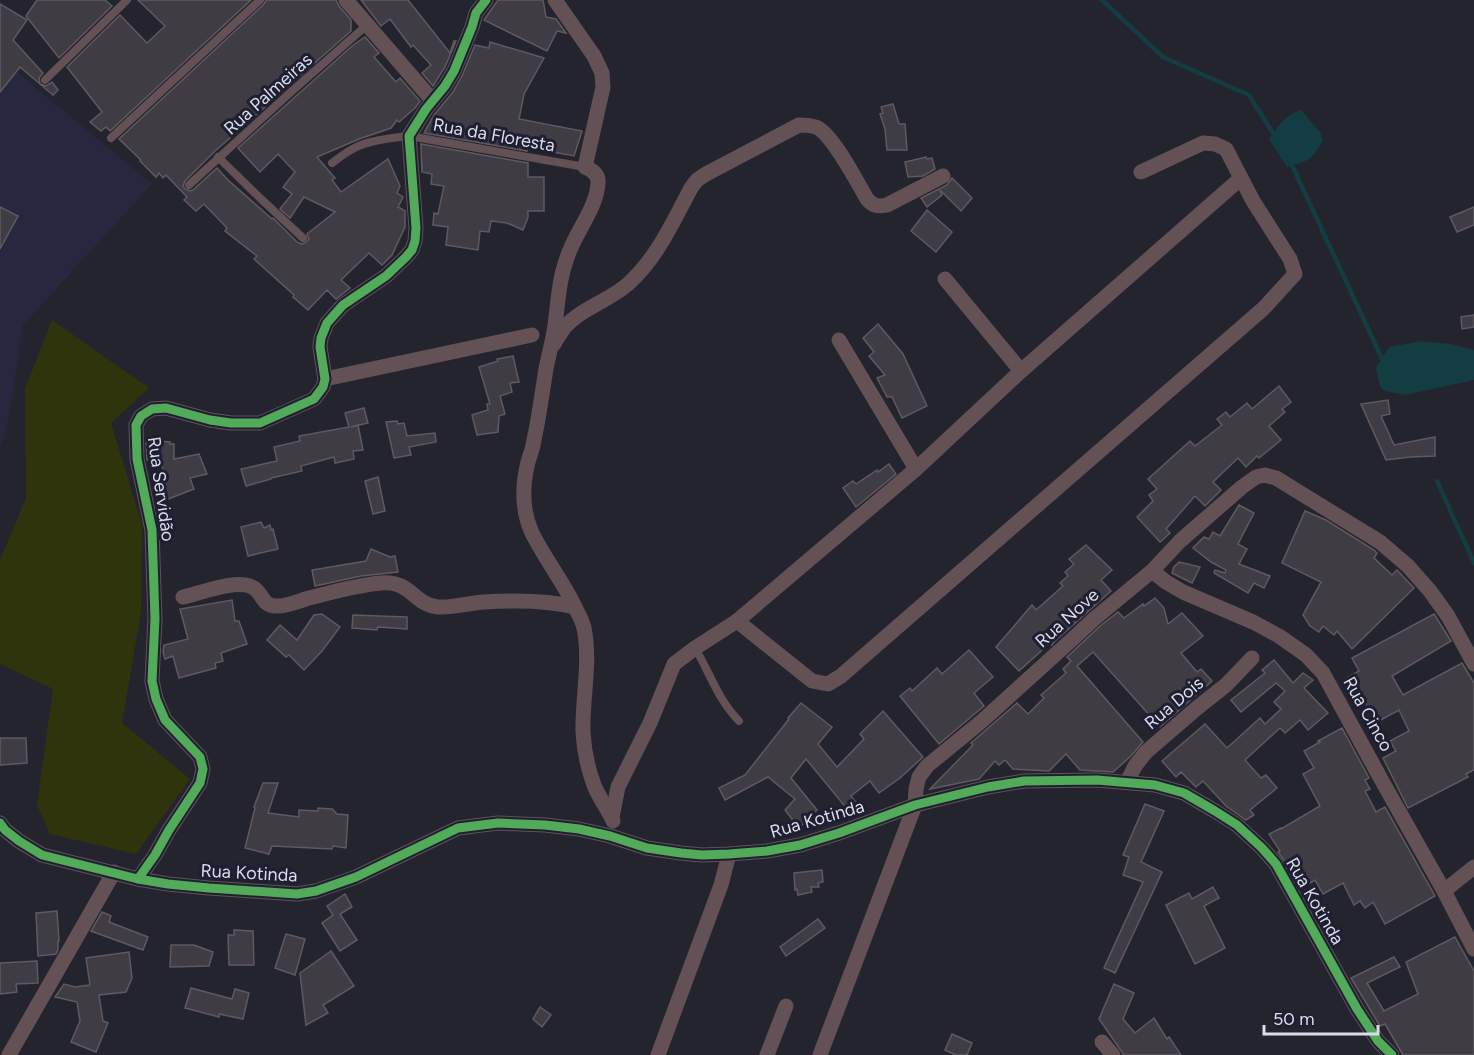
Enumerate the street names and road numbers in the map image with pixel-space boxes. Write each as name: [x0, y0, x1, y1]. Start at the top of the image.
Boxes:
street label: Rua Palmeiras: [219, 49, 317, 139]
street label: Rua da Floresta: [431, 113, 557, 157]
street label: Rua Servidão: [143, 435, 179, 543]
street label: Rua Nove: [1031, 584, 1103, 652]
street label: Rua Dois: [1140, 672, 1208, 734]
street label: Rua Cinco: [1338, 673, 1398, 755]
street label: Rua Kotinda: [767, 795, 867, 843]
street label: Rua Kotinda: [1281, 854, 1349, 948]
street label: Rua Kotinda: [200, 859, 298, 887]

